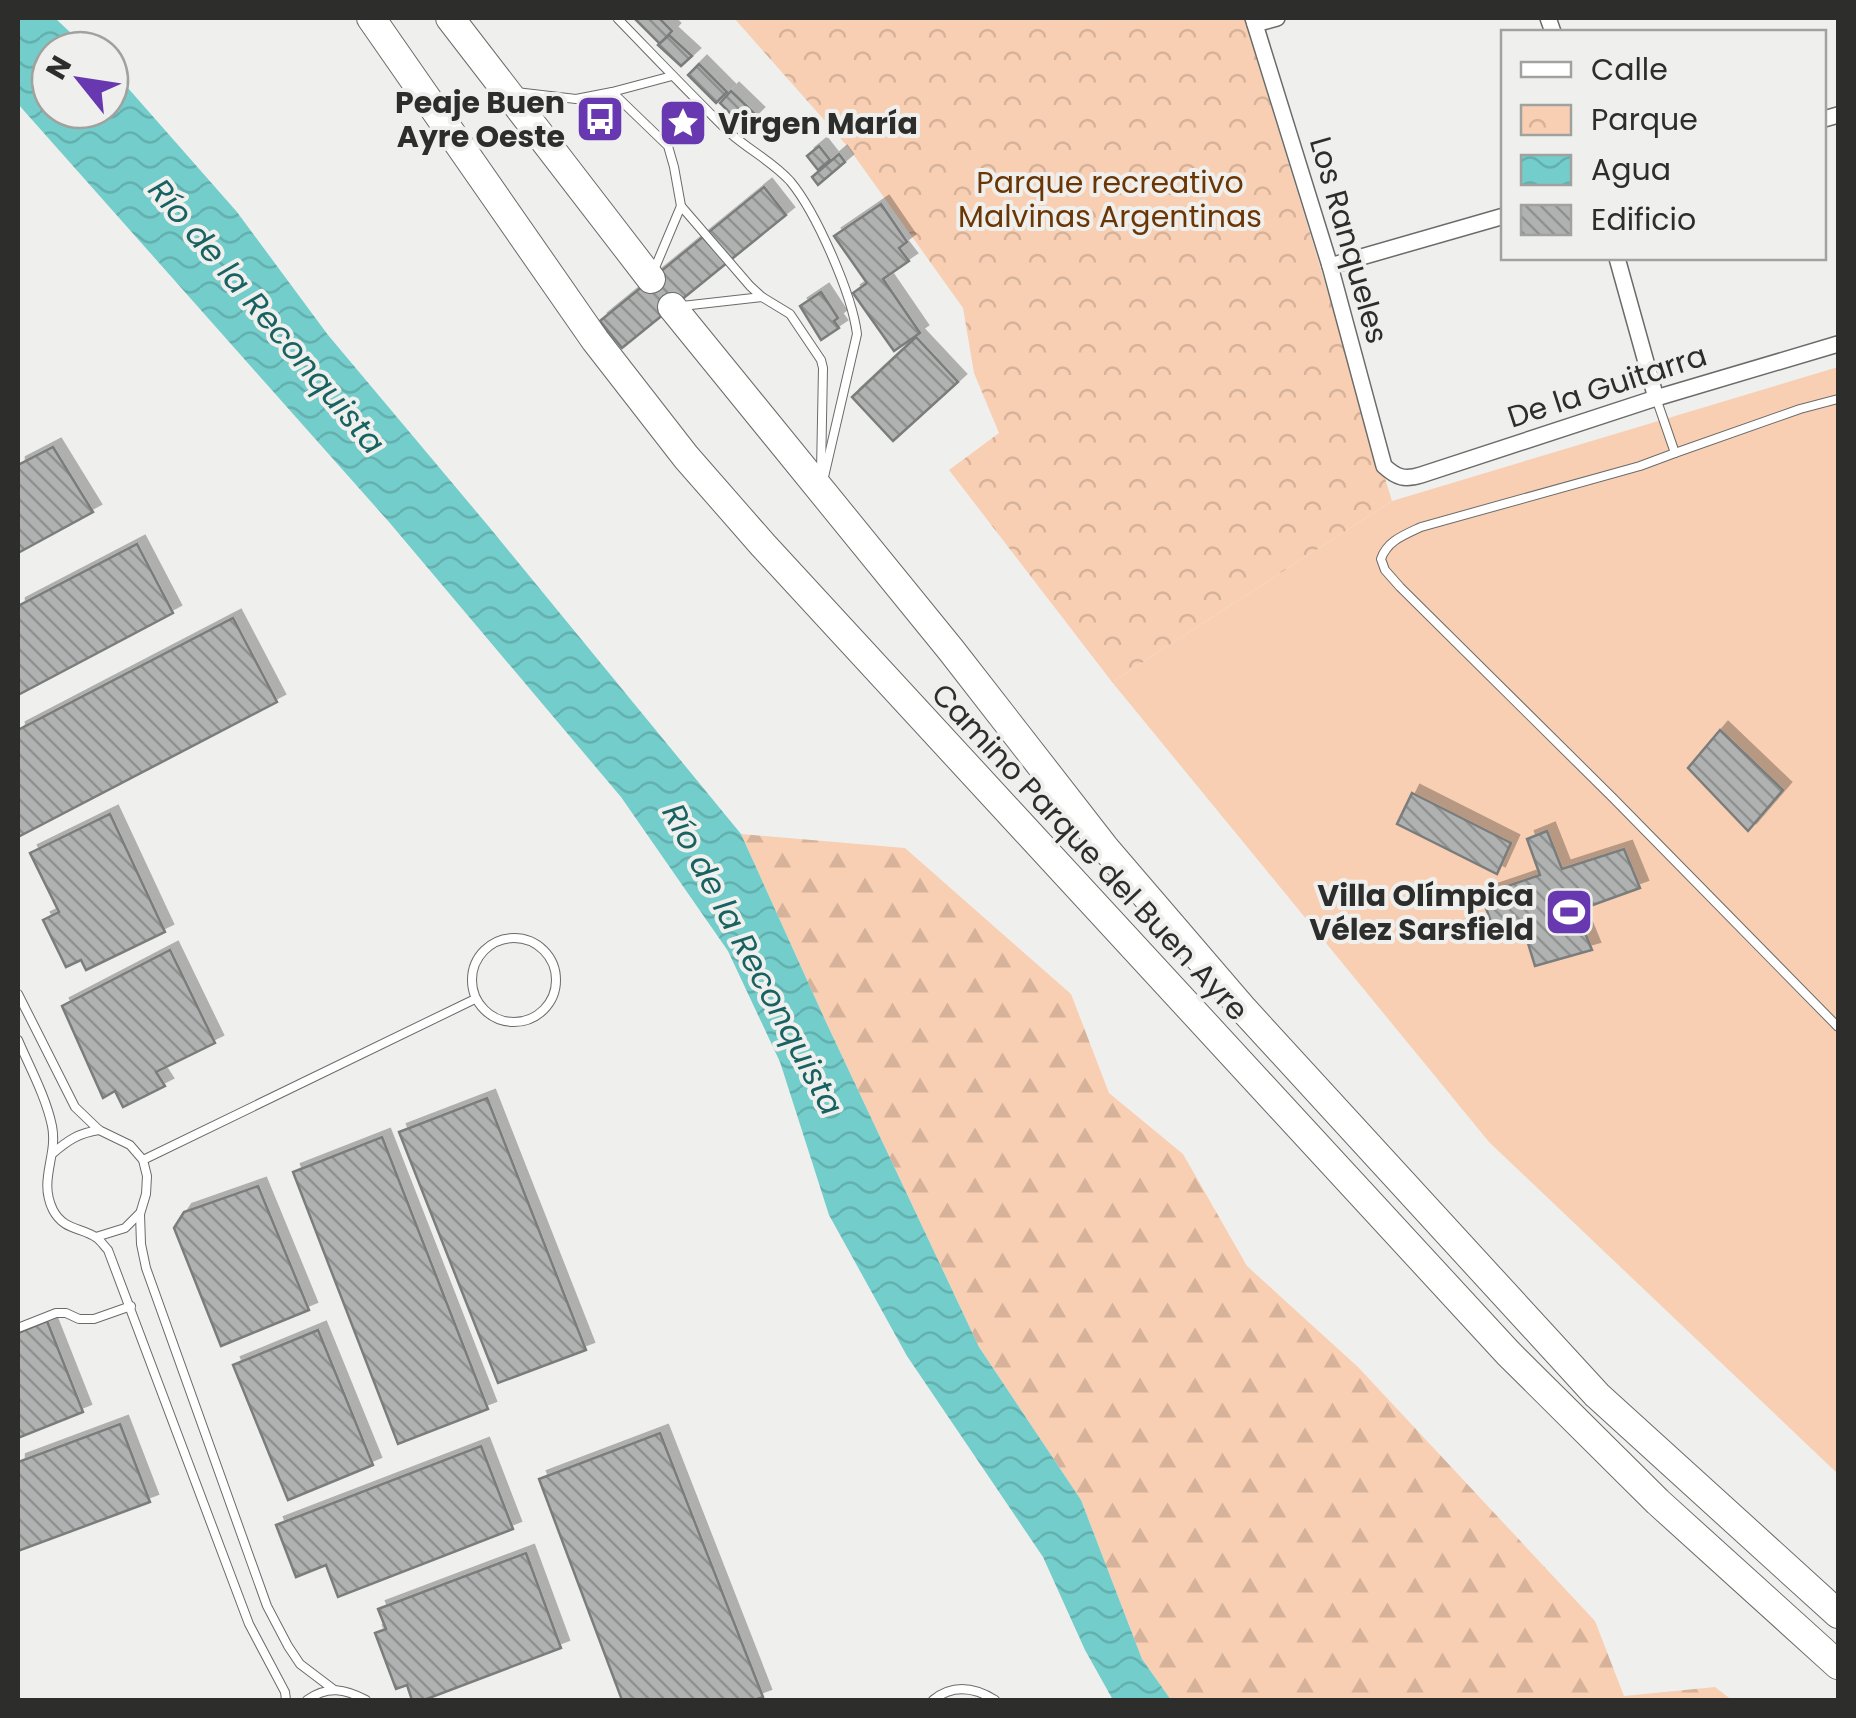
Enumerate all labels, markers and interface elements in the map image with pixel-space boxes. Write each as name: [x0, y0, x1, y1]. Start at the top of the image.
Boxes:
north arrow: [30, 30, 130, 130]
legend: [1501, 30, 1826, 260]
text: Calle: [1591, 48, 1668, 91]
text: N: [37, 49, 81, 87]
place label: Peaje Buen Ayre Oeste: [395, 81, 565, 158]
bus stop icon: Peaje Buen Ayre Oeste: [574, 93, 626, 145]
place icon: Virgen María: [657, 97, 709, 149]
text: Parque: [1591, 98, 1698, 141]
place label: Virgen María: [718, 102, 918, 145]
street label: Los Ranqueles: [1299, 132, 1399, 348]
text: Agua: [1591, 148, 1671, 191]
park label: Parque recreativo Malvinas Argentinas: [958, 161, 1262, 238]
water label: Río de la Reconquista: [138, 169, 396, 463]
text: Edificio: [1591, 198, 1696, 241]
street label: De la Guitarra: [1502, 334, 1712, 438]
street label: Camino Parque del Buen Ayre: [922, 674, 1258, 1030]
water label: Río de la Reconquista: [652, 795, 854, 1123]
place label: Villa Olímpica Vélez Sarsfield: [1309, 874, 1534, 951]
sports icon: Villa Olímpica Vélez Sarsfield: [1543, 886, 1595, 938]

